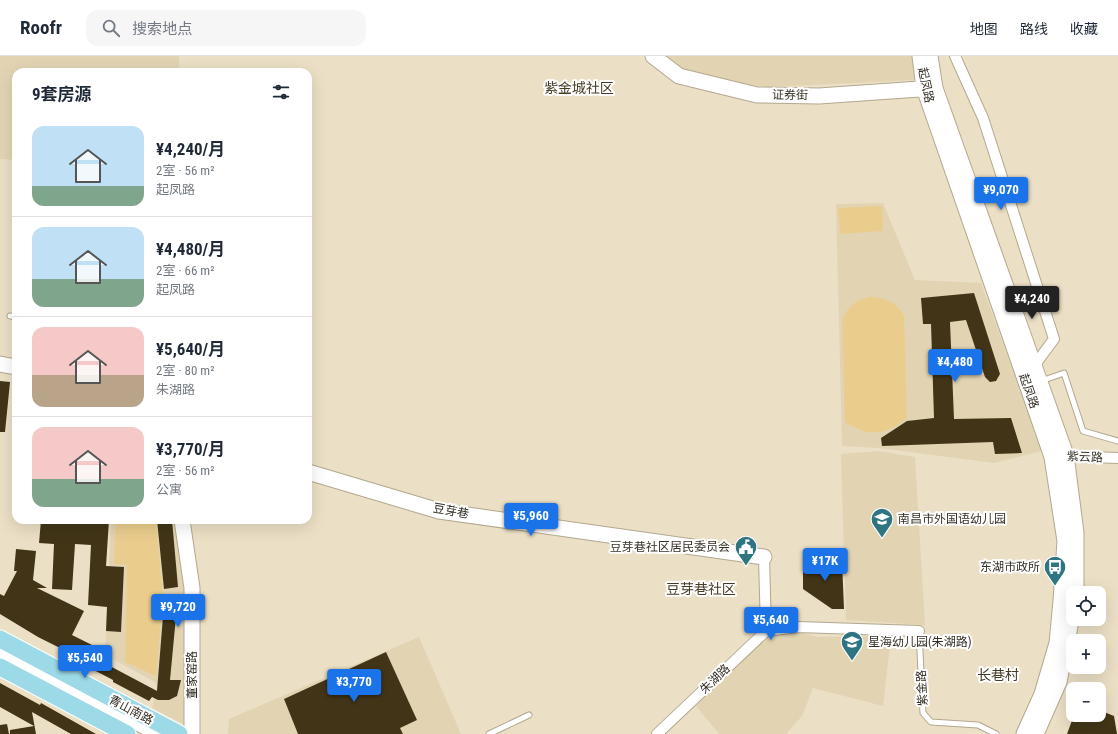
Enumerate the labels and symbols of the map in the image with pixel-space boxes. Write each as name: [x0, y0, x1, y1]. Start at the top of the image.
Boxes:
street label: 起凤路: [915, 66, 937, 104]
district label: 紫金城社区: [544, 80, 614, 96]
street label: 证券街: [772, 88, 808, 102]
pin: ¥9,070: [968, 177, 1034, 211]
pin: ¥4,240: [999, 286, 1065, 320]
pin: ¥4,480: [922, 349, 988, 383]
street label: 起凤路: [1017, 372, 1041, 410]
street label: 紫云路: [1067, 449, 1103, 465]
street label: 豆芽巷: [432, 501, 470, 521]
pin: ¥5,960: [498, 503, 564, 537]
school or university icon: 南昌市外国语幼儿园: [869, 506, 895, 539]
place label: 南昌市外国语幼儿园: [898, 512, 1006, 526]
public building icon: 豆芽巷社区居民委员会: [733, 534, 759, 567]
place label: 豆芽巷社区居民委员会: [610, 540, 730, 554]
pin: ¥17K: [801, 548, 849, 582]
bus stop icon: 东湖市政所: [1042, 554, 1068, 587]
place label: 东湖市政所: [980, 560, 1040, 574]
district label: 豆芽巷社区: [666, 581, 736, 597]
pin: ¥9,720: [145, 594, 211, 628]
pin: ¥5,640: [738, 607, 804, 641]
school or university icon: 星海幼儿园(朱湖路): [839, 629, 865, 662]
place label: 星海幼儿园(朱湖路): [868, 635, 972, 649]
pin: ¥5,540: [52, 645, 118, 679]
street label: 董家窑路: [185, 651, 199, 699]
street label: 朱湖路: [697, 661, 733, 697]
district label: 长巷村: [977, 667, 1019, 683]
pin: ¥3,770: [321, 669, 387, 703]
street label: 紫金路: [914, 670, 930, 706]
street label: 青山南路: [107, 693, 155, 727]

